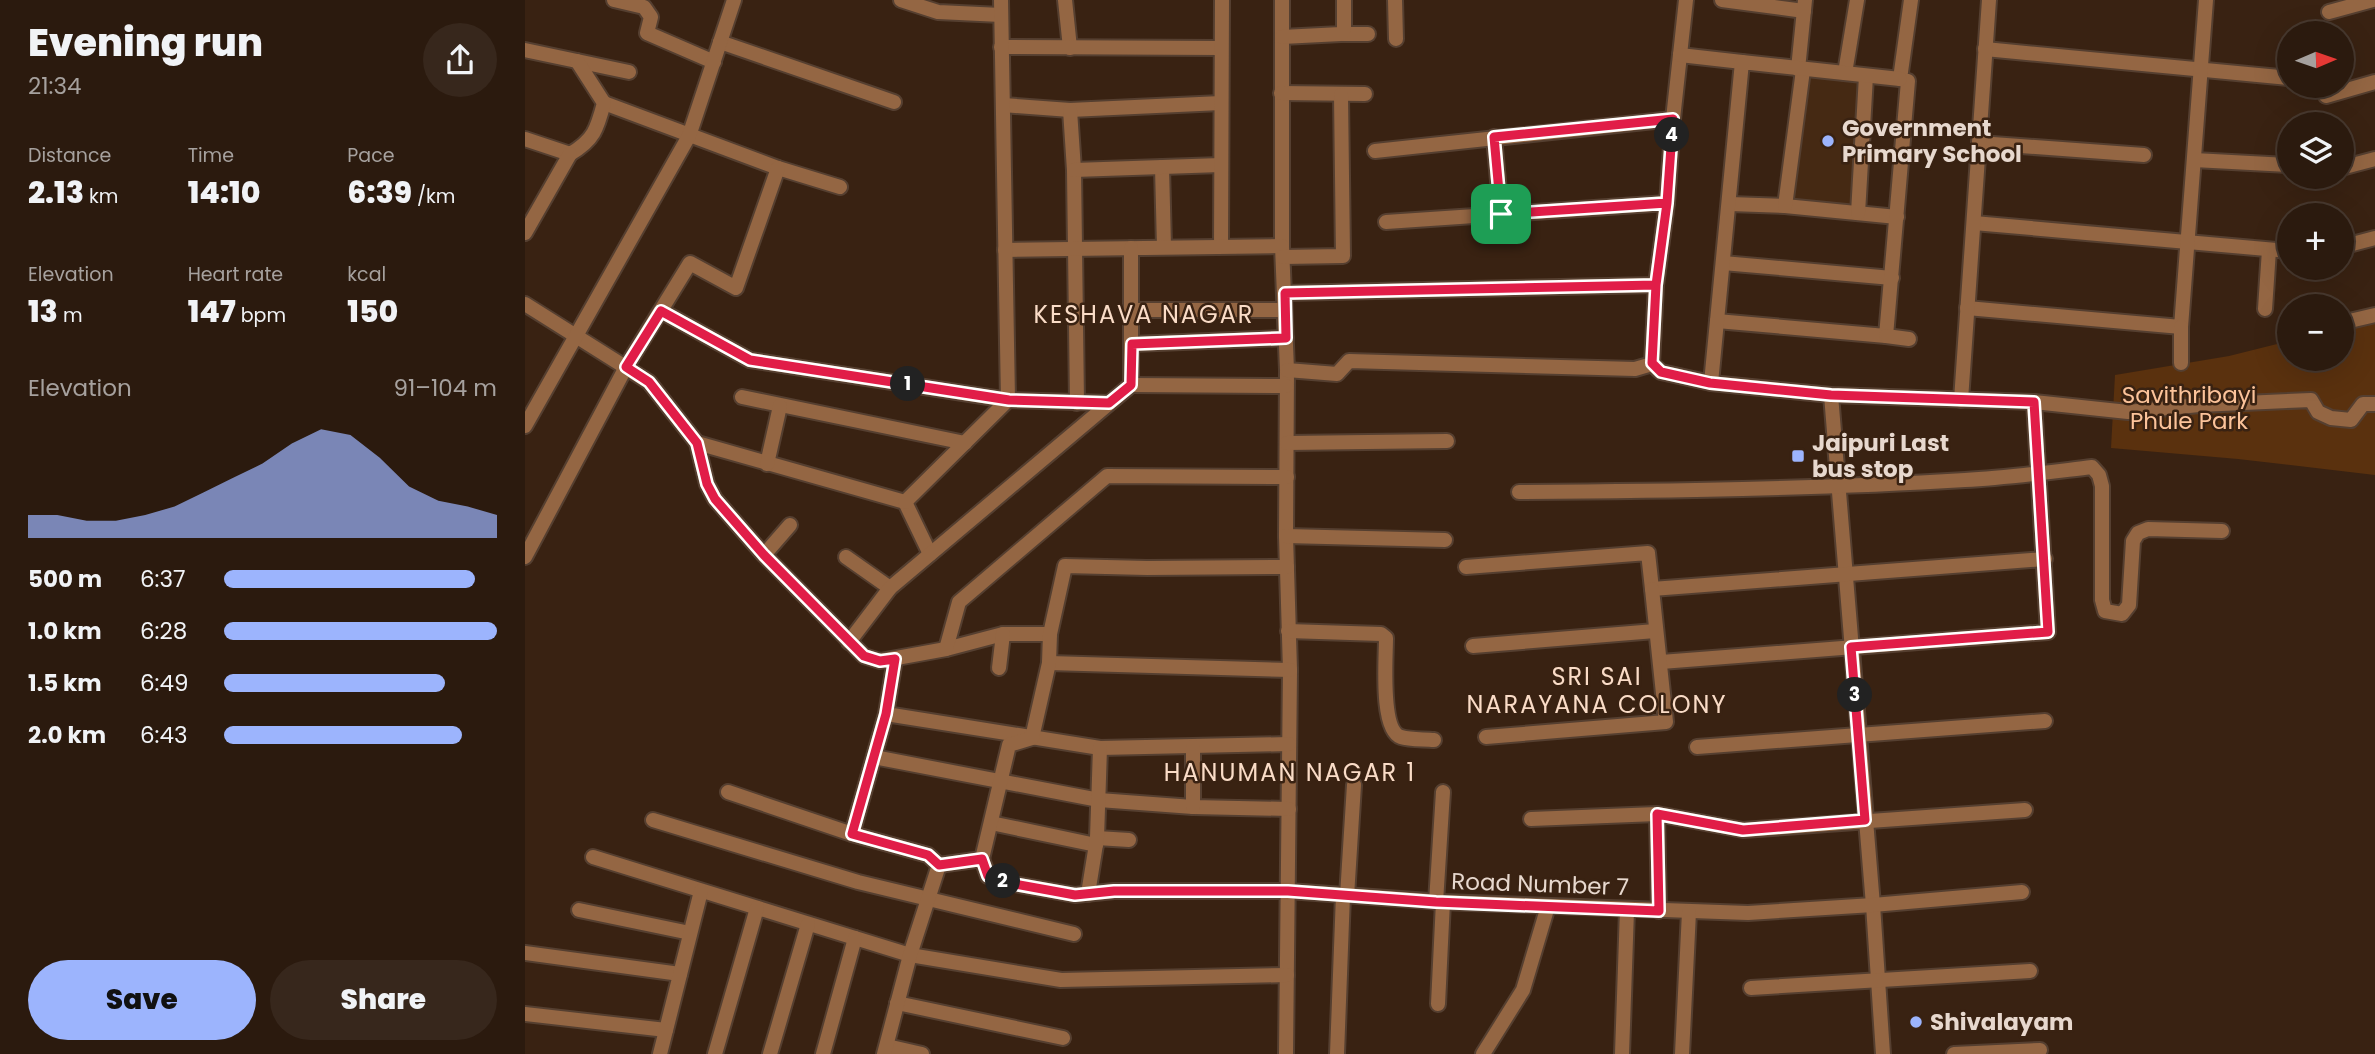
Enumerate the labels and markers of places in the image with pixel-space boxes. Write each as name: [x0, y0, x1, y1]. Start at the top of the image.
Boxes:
place label: Government Primary School: [1842, 112, 2022, 170]
pin: 4: [1655, 118, 1689, 152]
marker: Government Primary School: [1820, 133, 1836, 149]
pin: [1471, 184, 1531, 244]
pin: 1: [891, 366, 925, 402]
place label: Jaipuri Last bus stop: [1812, 427, 1949, 485]
marker: Jaipuri Last bus stop: [1790, 448, 1806, 464]
pin: 3: [1837, 678, 1873, 712]
pin: 2: [986, 864, 1021, 898]
place label: Shivalayam: [1930, 1006, 2073, 1038]
marker: Shivalayam: [1908, 1014, 1924, 1030]

